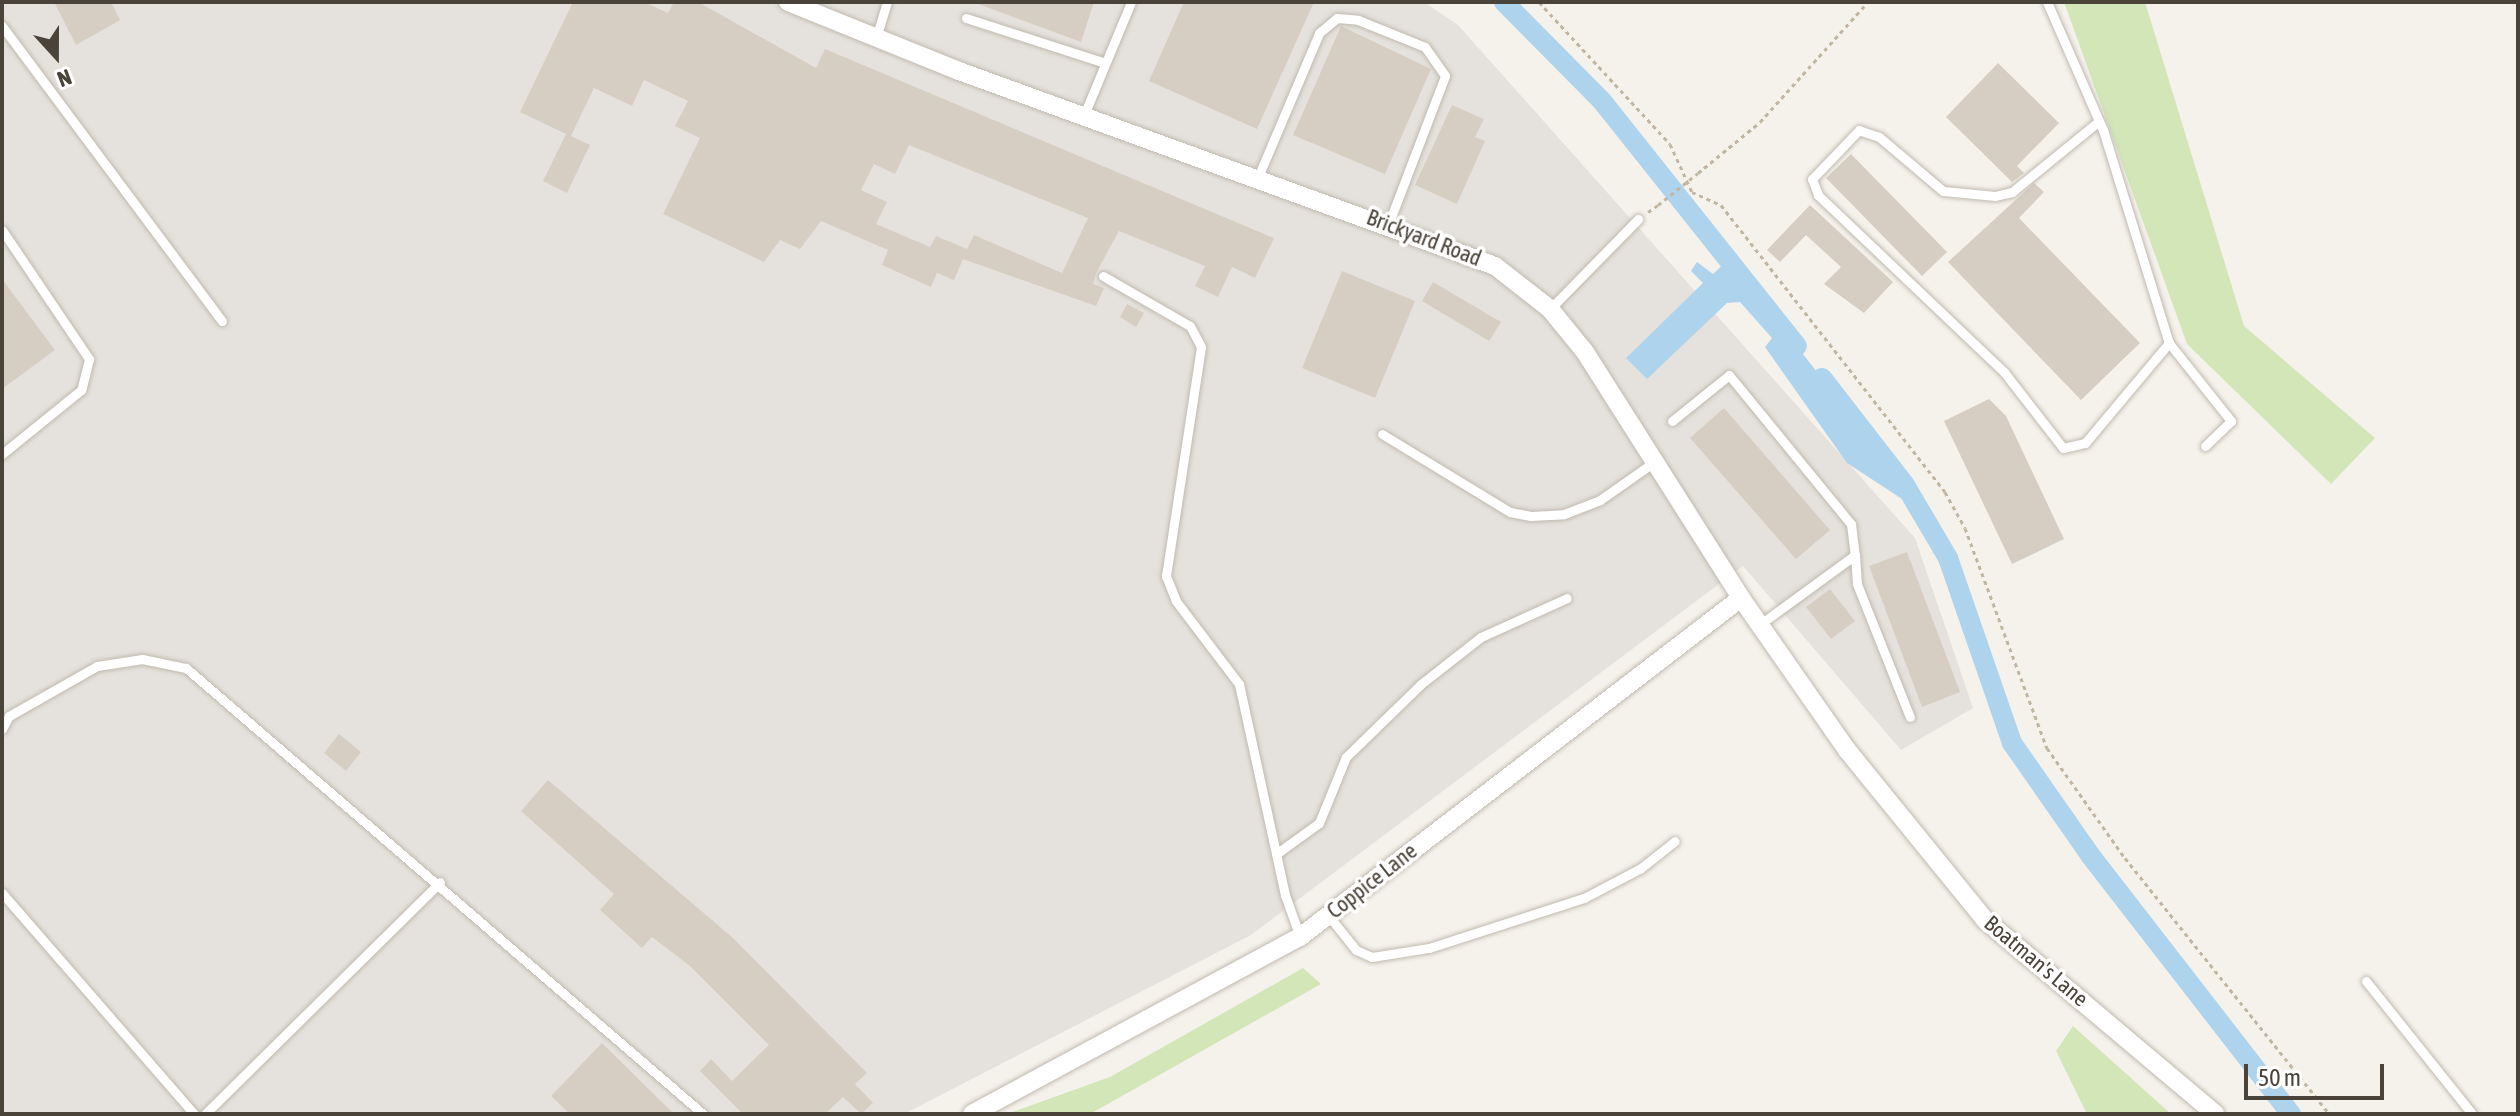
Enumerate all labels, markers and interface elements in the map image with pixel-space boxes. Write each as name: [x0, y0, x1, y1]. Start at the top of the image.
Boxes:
north arrow: [16, 16, 96, 96]
text: N: [54, 64, 75, 93]
street label: Brickyard Road: [1363, 204, 1485, 272]
street label: Coppice Lane: [1322, 838, 1422, 924]
street label: Boatman's Lane: [1979, 910, 2093, 1012]
scale bar: [2248, 1048, 2388, 1098]
text: 50 m: [2258, 1064, 2301, 1091]

